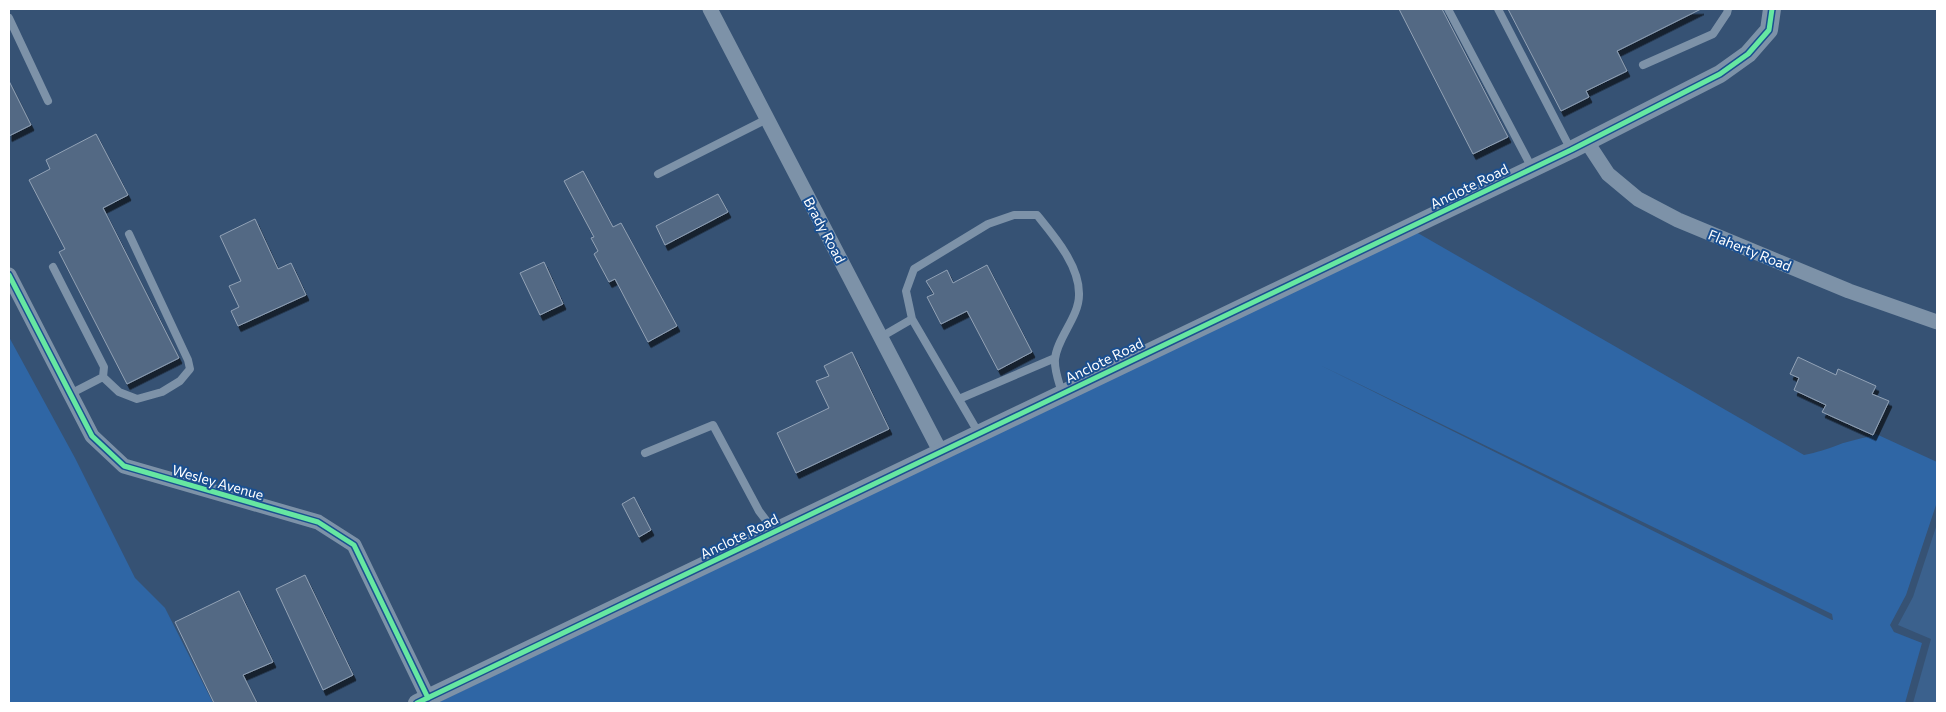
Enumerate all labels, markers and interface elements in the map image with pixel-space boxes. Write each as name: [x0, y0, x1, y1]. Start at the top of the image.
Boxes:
street label: Anclote Road: [1427, 160, 1511, 212]
street label: Brady Road: [800, 194, 850, 266]
street label: Flaherty Road: [1706, 226, 1794, 274]
street label: Anclote Road: [1062, 334, 1146, 386]
street label: Wesley Avenue: [170, 461, 266, 503]
street label: Anclote Road: [697, 510, 781, 562]

